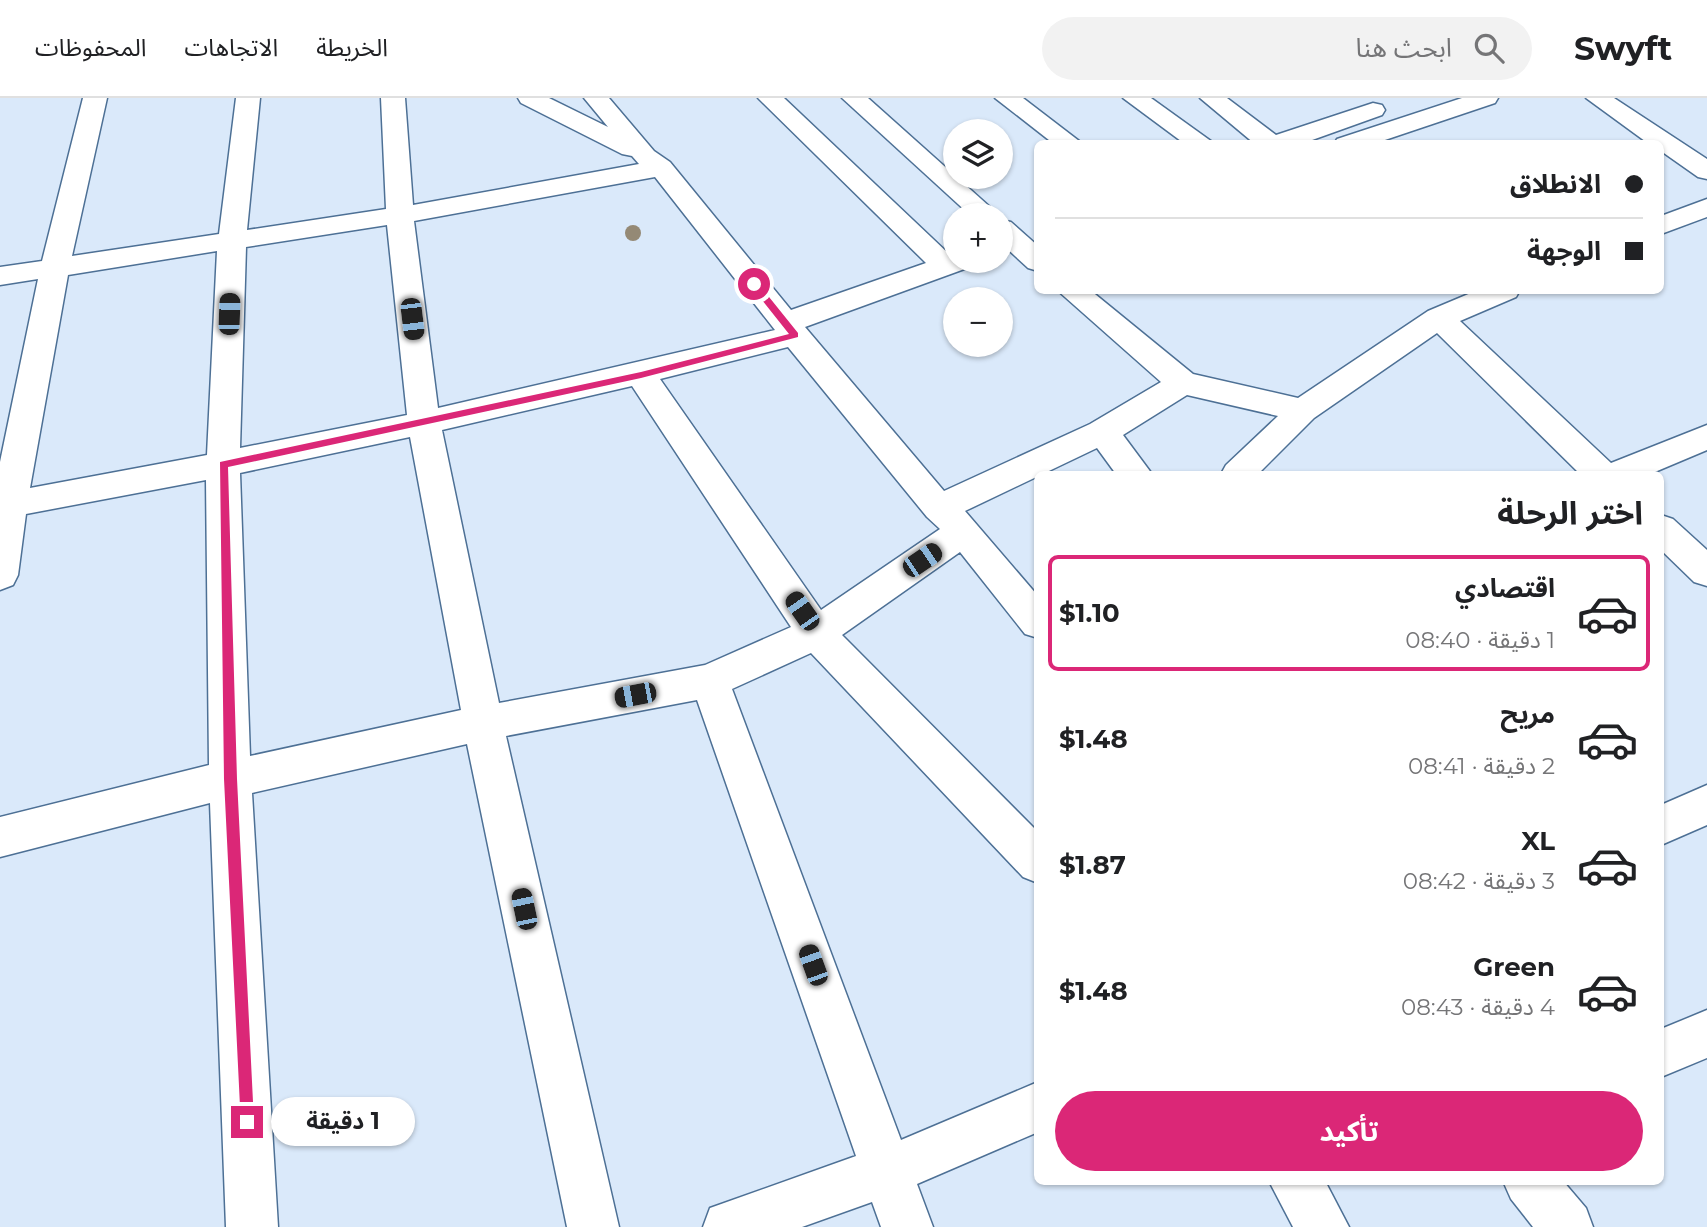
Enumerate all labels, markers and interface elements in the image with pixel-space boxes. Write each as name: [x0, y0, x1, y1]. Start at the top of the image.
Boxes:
search box: [1042, 17, 1532, 80]
text: Swyft: [1574, 28, 1672, 68]
icon: search: [1470, 29, 1508, 67]
text: ابحث هنا: [1356, 32, 1452, 64]
text: المحفوظات: [35, 33, 146, 62]
text: الاتجاهات: [184, 33, 278, 62]
text: الخريطة: [316, 33, 388, 62]
map controls: [943, 119, 1013, 357]
button: layers: [943, 119, 1013, 189]
text: الانطلاق: [1510, 168, 1601, 200]
button: +: [943, 203, 1013, 273]
text: الوجهة: [1527, 235, 1601, 267]
route start: [738, 268, 770, 300]
button: −: [943, 287, 1013, 357]
car: [218, 293, 241, 335]
car: [400, 297, 425, 341]
text: اختر الرحلة: [1497, 493, 1643, 532]
car: [899, 540, 946, 580]
text: اقتصادي: [1455, 572, 1555, 604]
icon: car: [1576, 582, 1639, 645]
car: [782, 588, 823, 634]
text: $1.10: [1059, 597, 1120, 629]
text: 1 دقيقة · 08:40: [1405, 626, 1555, 654]
car: [613, 681, 658, 709]
text: مريح: [1500, 698, 1555, 730]
icon: car: [1576, 708, 1639, 771]
text: $1.48: [1059, 723, 1128, 755]
text: 2 دقيقة · 08:41: [1408, 752, 1555, 780]
text: XL: [1521, 825, 1555, 857]
icon: car: [1576, 834, 1639, 897]
text: $1.87: [1059, 849, 1126, 881]
text: 3 دقيقة · 08:42: [1403, 867, 1555, 895]
car: [510, 886, 539, 932]
car: [796, 942, 831, 988]
text: Green: [1473, 951, 1555, 983]
icon: car: [1576, 960, 1639, 1023]
text: $1.48: [1059, 975, 1128, 1007]
text: 4 دقيقة · 08:43: [1401, 993, 1555, 1021]
button: تأكيد: [1055, 1091, 1643, 1171]
callout: 1 دقيقة: [272, 1098, 415, 1146]
route end: [231, 1106, 263, 1138]
text: 1 دقيقة: [306, 1107, 380, 1135]

